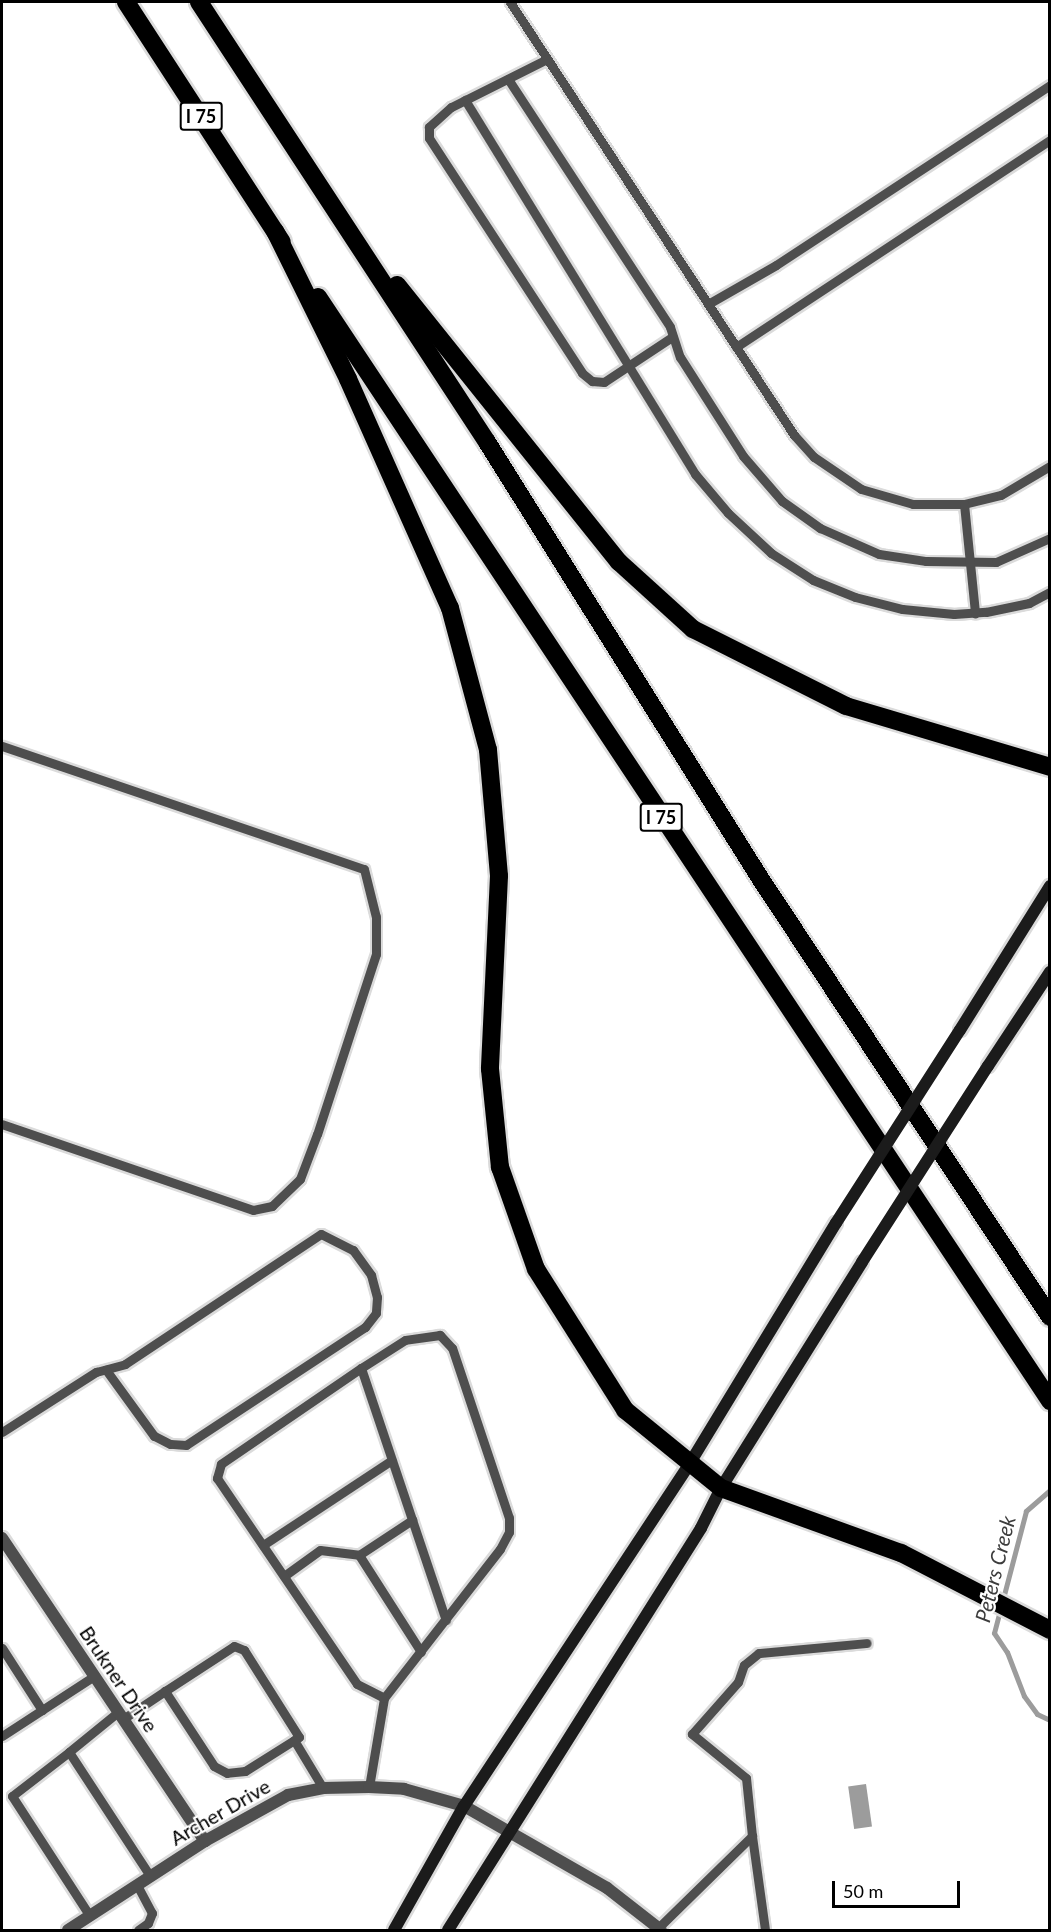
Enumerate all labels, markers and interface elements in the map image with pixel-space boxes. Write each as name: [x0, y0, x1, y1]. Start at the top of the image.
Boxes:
road number: I 75: [178, 101, 224, 131]
road number: I 75: [638, 802, 684, 832]
water label: Peters Creek: [970, 1513, 1020, 1625]
street label: Brukner Drive: [75, 1621, 163, 1737]
street label: Archer Drive: [166, 1774, 274, 1850]
scale bar: [835, 1869, 962, 1907]
text: 50 m: [843, 1880, 883, 1902]

